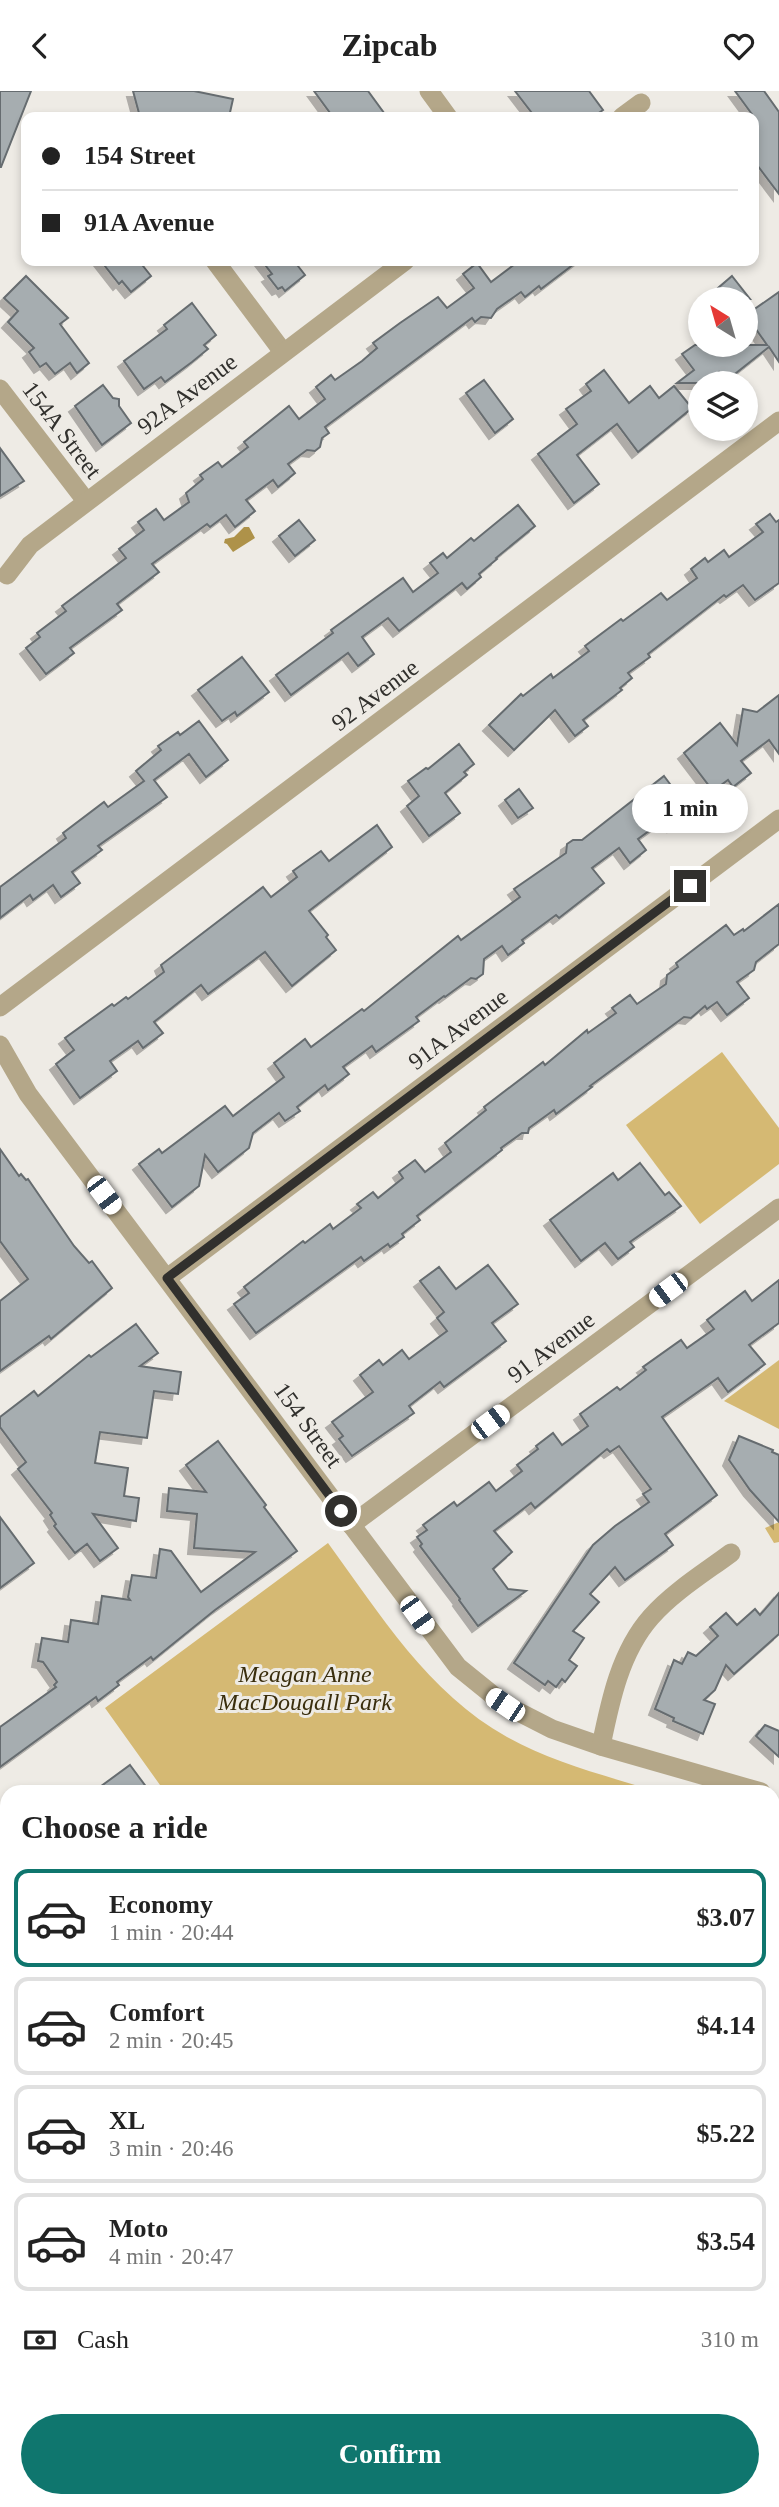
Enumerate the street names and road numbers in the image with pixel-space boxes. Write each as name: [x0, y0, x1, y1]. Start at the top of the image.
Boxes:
street label: 92A Avenue: [132, 348, 242, 440]
street label: 154A Street: [17, 377, 107, 484]
street label: 92 Avenue: [327, 654, 423, 736]
street label: 91A Avenue: [403, 983, 513, 1075]
street label: 91 Avenue: [503, 1306, 599, 1388]
street label: 154 Street: [269, 1378, 348, 1473]

